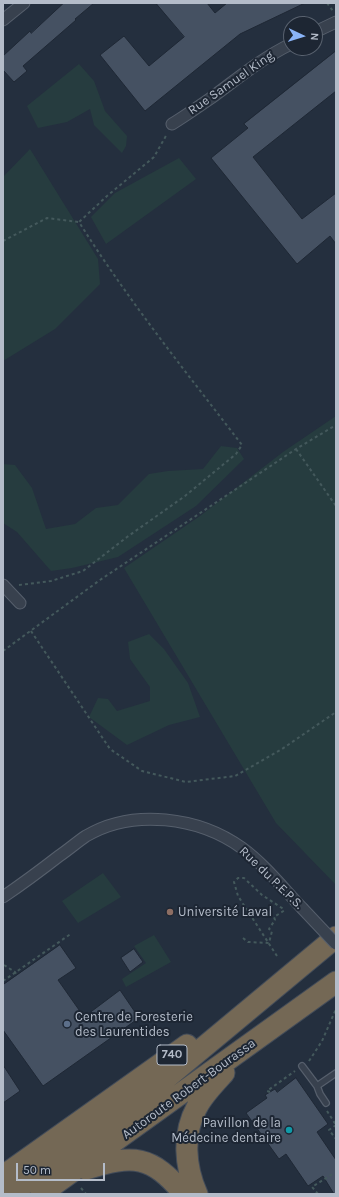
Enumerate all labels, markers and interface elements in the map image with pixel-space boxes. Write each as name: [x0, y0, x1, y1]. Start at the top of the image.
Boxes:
north arrow: [283, 16, 323, 56]
text: N: [308, 32, 321, 41]
street label: Rue Samuel King: [185, 48, 277, 118]
street label: Rue du P.E.P.S.: [236, 844, 306, 912]
place label: Université Laval: [178, 904, 272, 920]
marker: Université Laval: [165, 907, 175, 917]
place label: Centre de Foresterie des Laurentides: [75, 1009, 193, 1040]
marker: Centre de Foresterie des Laurentides: [62, 1019, 72, 1029]
street label: Autoroute Robert-Bourassa: [119, 1035, 259, 1143]
road number: 740: [157, 1045, 187, 1065]
place label: Pavillon de la Médecine dentaire: [171, 1115, 281, 1146]
marker: Pavillon de la Médecine dentaire: [284, 1125, 294, 1135]
scale bar: [18, 1155, 107, 1181]
text: 50 m: [23, 1163, 51, 1177]

